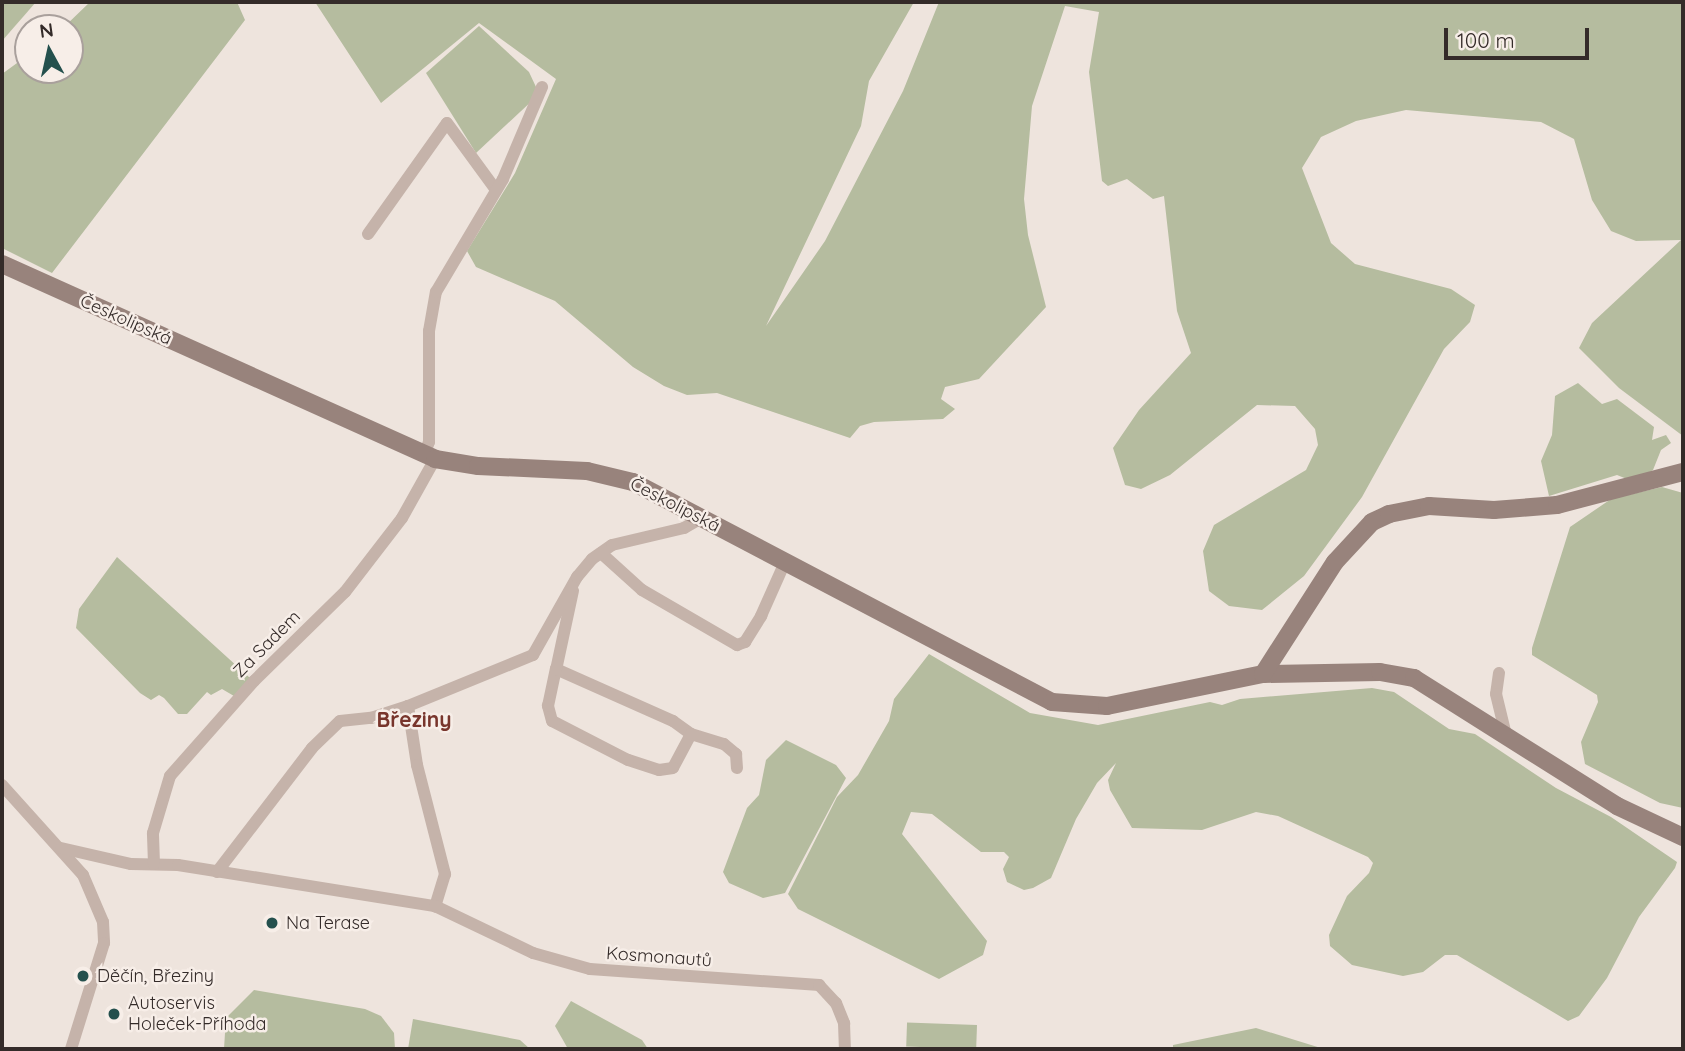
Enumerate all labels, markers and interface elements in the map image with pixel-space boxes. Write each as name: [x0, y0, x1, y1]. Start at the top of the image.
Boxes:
north arrow: [14, 14, 84, 84]
scale bar: [1447, 14, 1592, 58]
text: N: [38, 17, 55, 43]
text: 100 m: [1457, 27, 1515, 53]
street label: Českolipská: [77, 290, 175, 350]
street label: Českolipská: [626, 473, 724, 537]
street label: Za Sadem: [229, 606, 305, 682]
district label: Březiny: [376, 706, 452, 732]
place label: Na Terase: [286, 912, 370, 934]
marker: Na Terase: [264, 915, 280, 931]
street label: Kosmonautů: [605, 943, 713, 971]
place label: Děčín, Březiny: [97, 965, 214, 987]
marker: Děčín, Březiny: [75, 968, 91, 984]
place label: Autoservis Holeček-Příhoda: [128, 993, 267, 1036]
marker: Autoservis Holeček-Příhoda: [106, 1006, 122, 1022]

